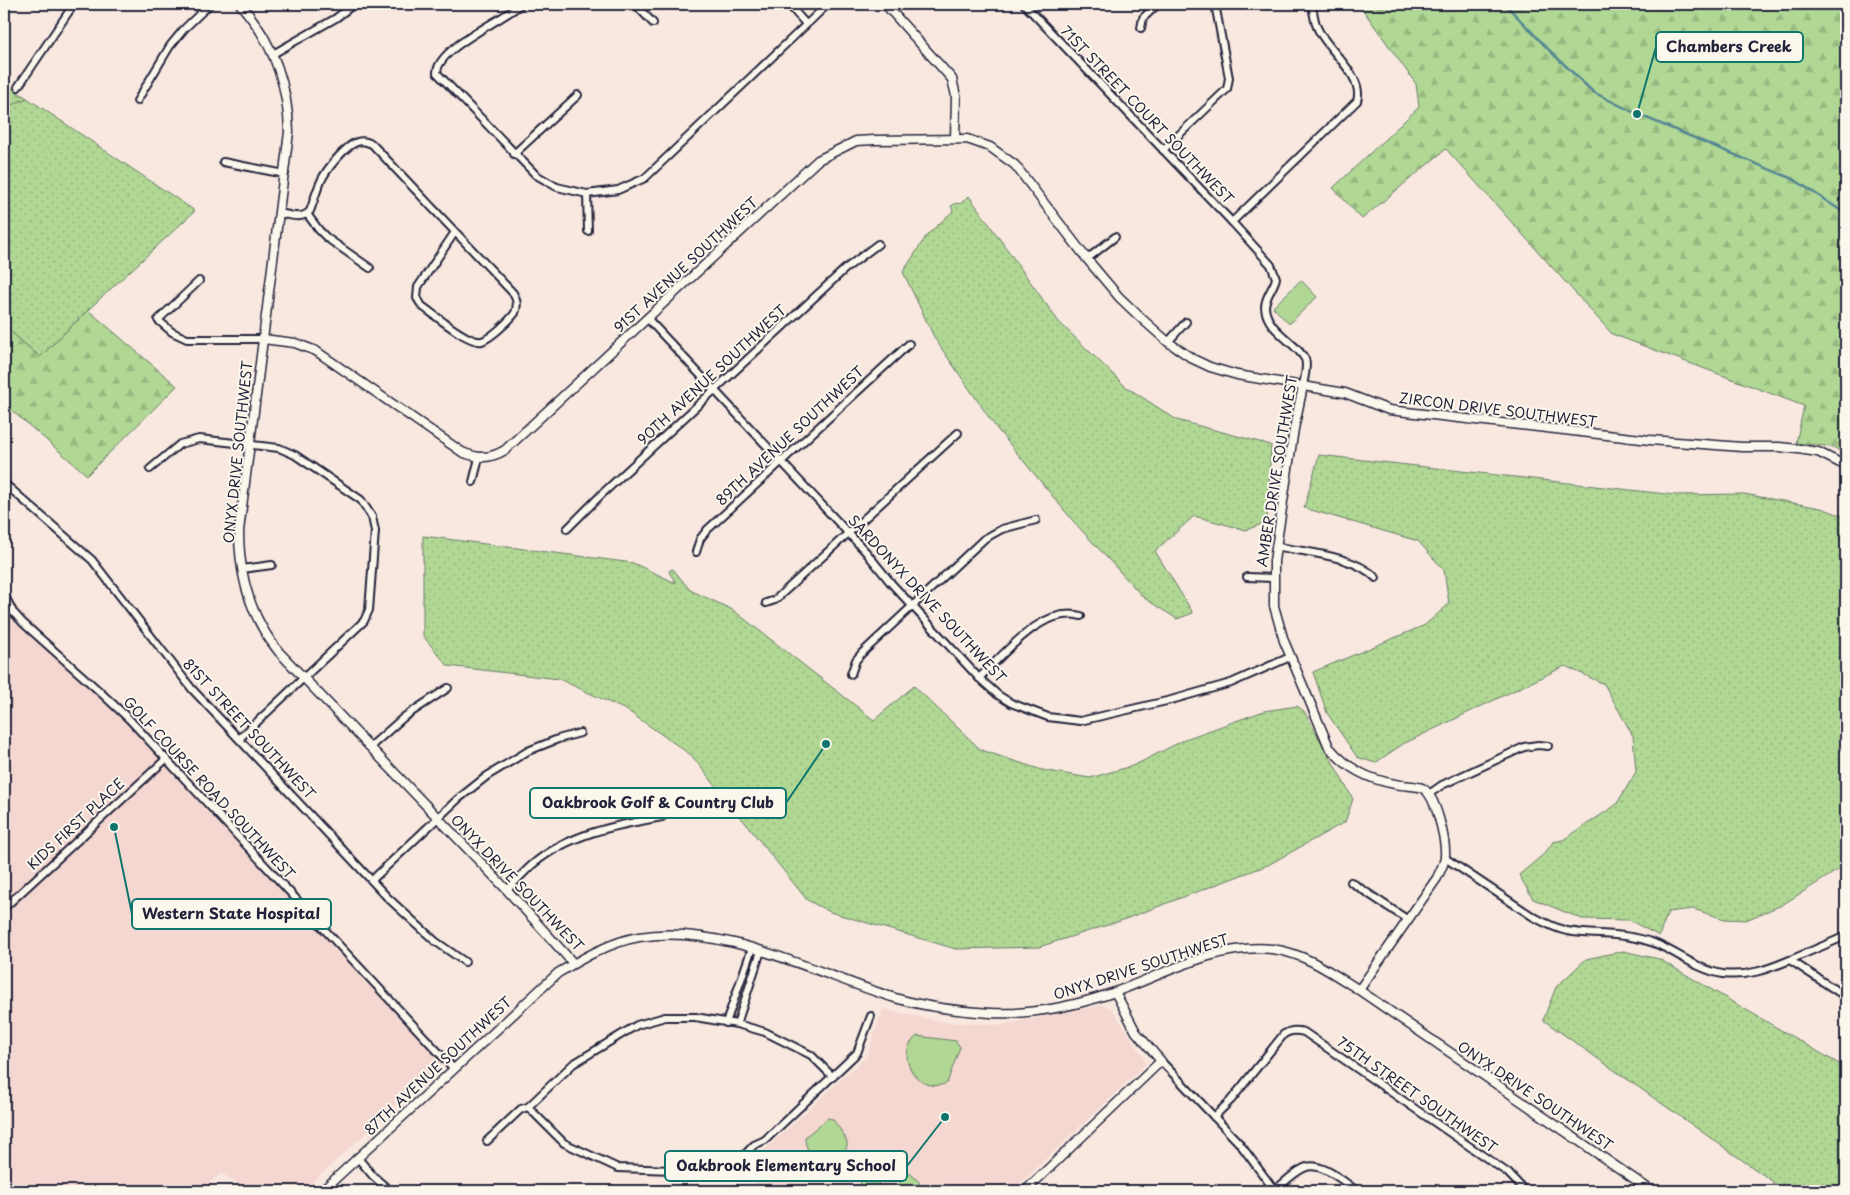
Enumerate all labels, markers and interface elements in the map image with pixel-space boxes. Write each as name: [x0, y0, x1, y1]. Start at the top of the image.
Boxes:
street label: 71ST STREET COURT SOUTHWEST: [1056, 21, 1239, 209]
callout: Chambers Creek: [1656, 32, 1803, 62]
text: Chambers Creek: [1666, 34, 1792, 57]
street label: 91ST AVENUE SOUTHWEST: [609, 192, 763, 337]
street label: 90TH AVENUE SOUTHWEST: [632, 299, 791, 450]
street label: ONYX DRIVE SOUTHWEST: [217, 359, 258, 544]
street label: 89TH AVENUE SOUTHWEST: [711, 361, 869, 510]
street label: AMBER DRIVE SOUTHWEST: [1251, 373, 1302, 568]
street label: ZIRCON DRIVE SOUTHWEST: [1398, 387, 1599, 432]
street label: SARDONYX DRIVE SOUTHWEST: [844, 510, 1011, 688]
street label: 81ST STREET SOUTHWEST: [178, 654, 321, 804]
street label: GOLF COURSE ROAD SOUTHWEST: [119, 692, 300, 884]
street label: KIDS FIRST PLACE: [22, 773, 129, 874]
callout: Oakbrook Golf & Country Club: [530, 788, 786, 818]
text: Oakbrook Golf & Country Club: [542, 790, 774, 813]
street label: ONYX DRIVE SOUTHWEST: [446, 809, 589, 956]
callout: Western State Hospital: [132, 899, 331, 929]
text: Western State Hospital: [142, 901, 320, 924]
street label: ONYX DRIVE SOUTHWEST: [1050, 928, 1232, 1005]
street label: 87TH AVENUE SOUTHWEST: [359, 991, 516, 1140]
street label: 75TH STREET SOUTHWEST: [1333, 1031, 1502, 1158]
street label: ONYX DRIVE SOUTHWEST: [1453, 1036, 1617, 1156]
callout: Oakbrook Elementary School: [665, 1151, 907, 1181]
text: Oakbrook Elementary School: [676, 1153, 896, 1176]

